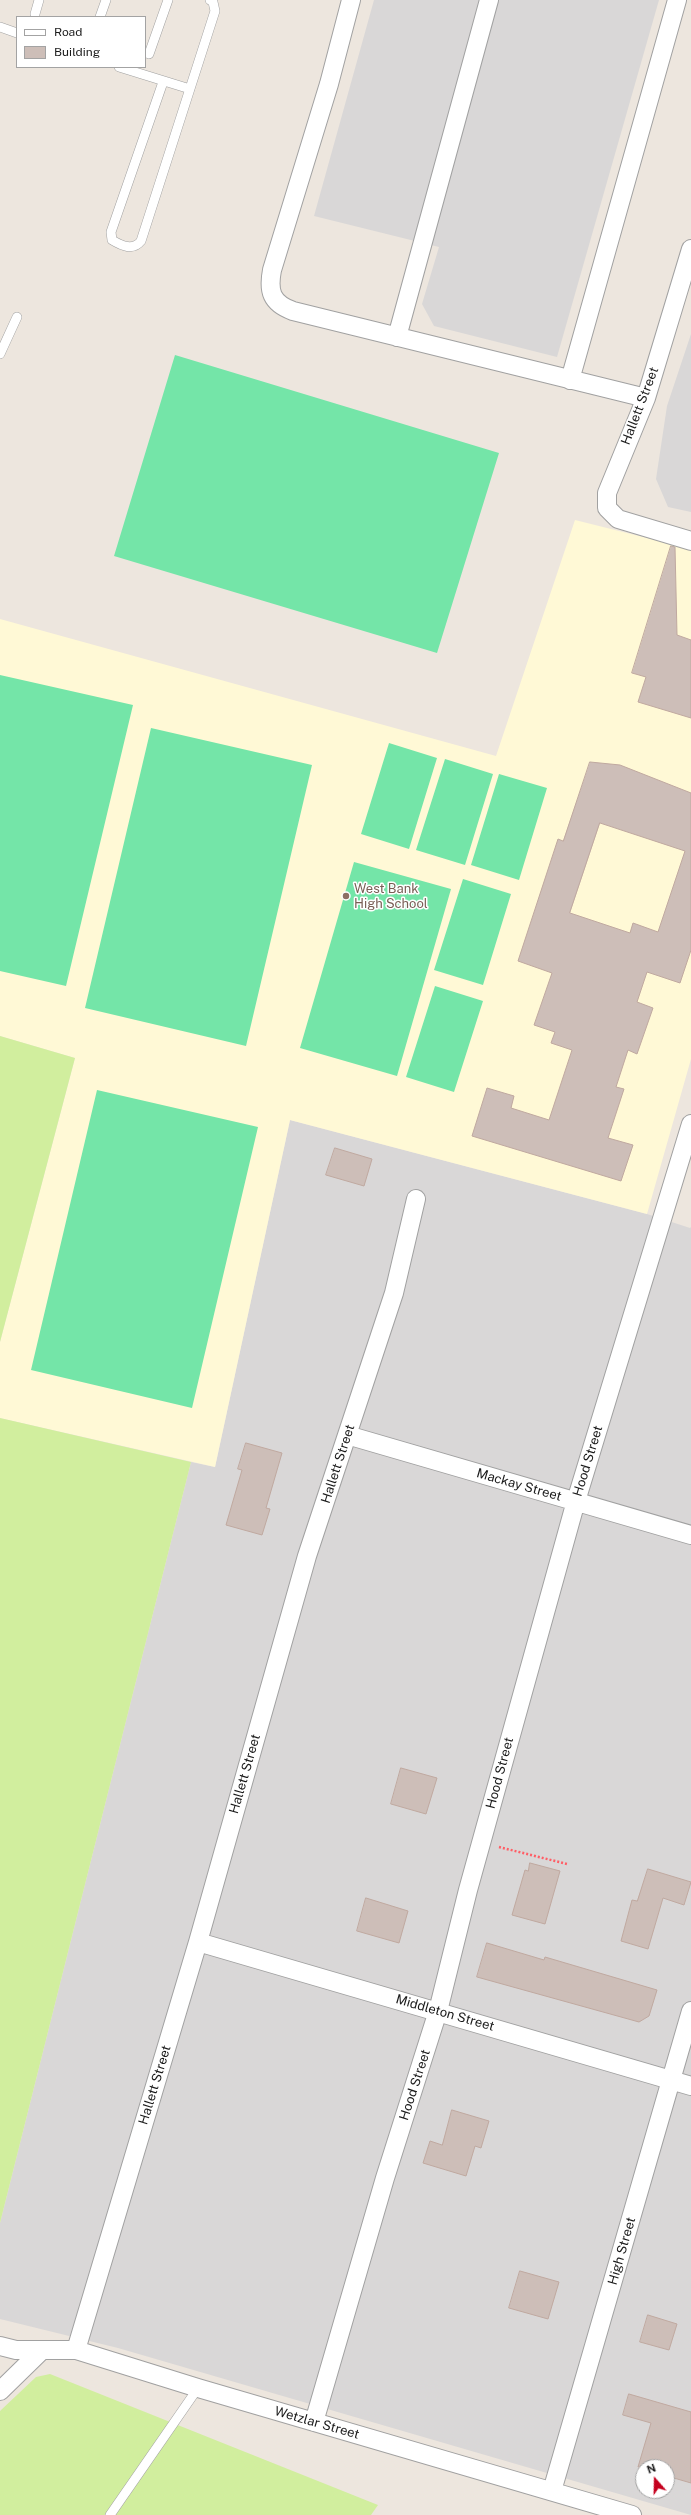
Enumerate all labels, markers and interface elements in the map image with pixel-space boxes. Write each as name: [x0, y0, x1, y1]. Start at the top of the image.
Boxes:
legend: [16, 16, 146, 68]
text: Road: [54, 25, 82, 39]
text: Building: [54, 45, 100, 59]
street label: Hallett Street: [618, 365, 662, 447]
place label: West Bank High School: [354, 881, 428, 912]
marker: West Bank High School: [341, 891, 351, 901]
street label: Hallett Street: [318, 1423, 358, 1505]
street label: Hood Street: [570, 1424, 606, 1498]
street label: Mackay Street: [475, 1465, 563, 1505]
street label: Hallett Street: [226, 1732, 264, 1816]
street label: Hood Street: [483, 1736, 517, 1810]
street label: Middleton Street: [394, 1991, 496, 2035]
street label: Hallett Street: [136, 2043, 174, 2127]
street label: Hood Street: [396, 2048, 434, 2122]
street label: High Street: [605, 2215, 639, 2287]
street label: Wetzlar Street: [273, 2403, 361, 2443]
north arrow: [635, 2459, 675, 2499]
text: N: [645, 2462, 657, 2476]

